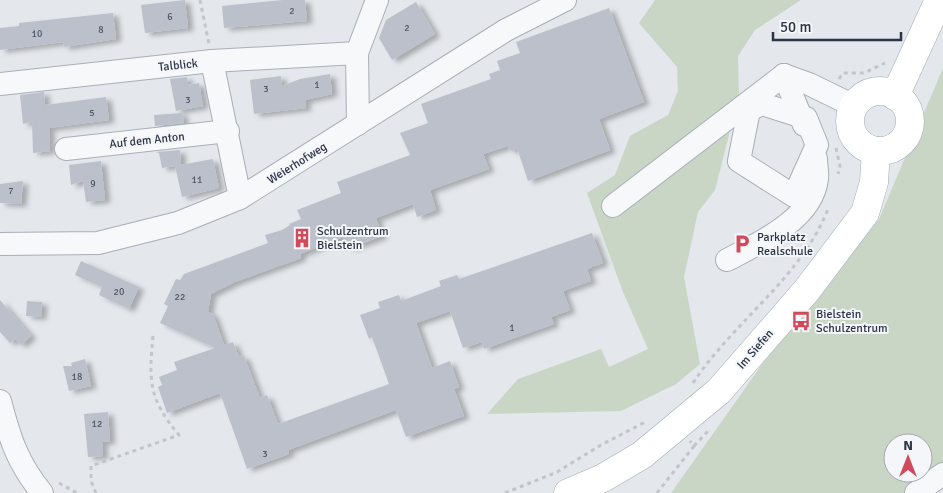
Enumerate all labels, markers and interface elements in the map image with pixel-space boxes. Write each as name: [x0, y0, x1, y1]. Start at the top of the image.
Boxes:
house number: 2: [289, 5, 295, 17]
scale bar: [773, 10, 900, 42]
house number: 6: [167, 11, 173, 23]
text: 50 m: [780, 18, 811, 36]
house number: 2: [404, 22, 410, 34]
house number: 8: [98, 24, 104, 36]
house number: 10: [32, 28, 42, 40]
street label: Talblick: [158, 56, 198, 75]
house number: 1: [314, 79, 320, 91]
house number: 3: [263, 83, 269, 95]
house number: 3: [185, 94, 191, 106]
house number: 5: [89, 107, 95, 119]
street label: Auf dem Anton: [109, 129, 186, 152]
street label: Weierhofweg: [265, 139, 330, 188]
house number: 11: [192, 174, 202, 186]
house number: 9: [90, 178, 96, 190]
house number: 7: [8, 185, 14, 197]
place label: Schulzentrum Bielstein: [317, 224, 389, 253]
building icon: Schulzentrum Bielstein: [291, 227, 313, 249]
place label: Parkplatz Realschule: [757, 230, 813, 259]
parking icon: Parkplatz Realschule: [731, 233, 753, 255]
house number: 20: [114, 286, 124, 298]
house number: 22: [175, 291, 185, 303]
place label: Bielstein Schulzentrum: [816, 307, 888, 336]
bus stop icon: Bielstein Schulzentrum: [790, 310, 812, 332]
house number: 1: [509, 322, 515, 334]
street label: Im Siefen: [734, 326, 777, 372]
house number: 18: [72, 371, 82, 383]
house number: 12: [92, 418, 102, 430]
north arrow: [883, 433, 933, 483]
text: N: [903, 437, 913, 454]
house number: 3: [262, 448, 268, 460]

